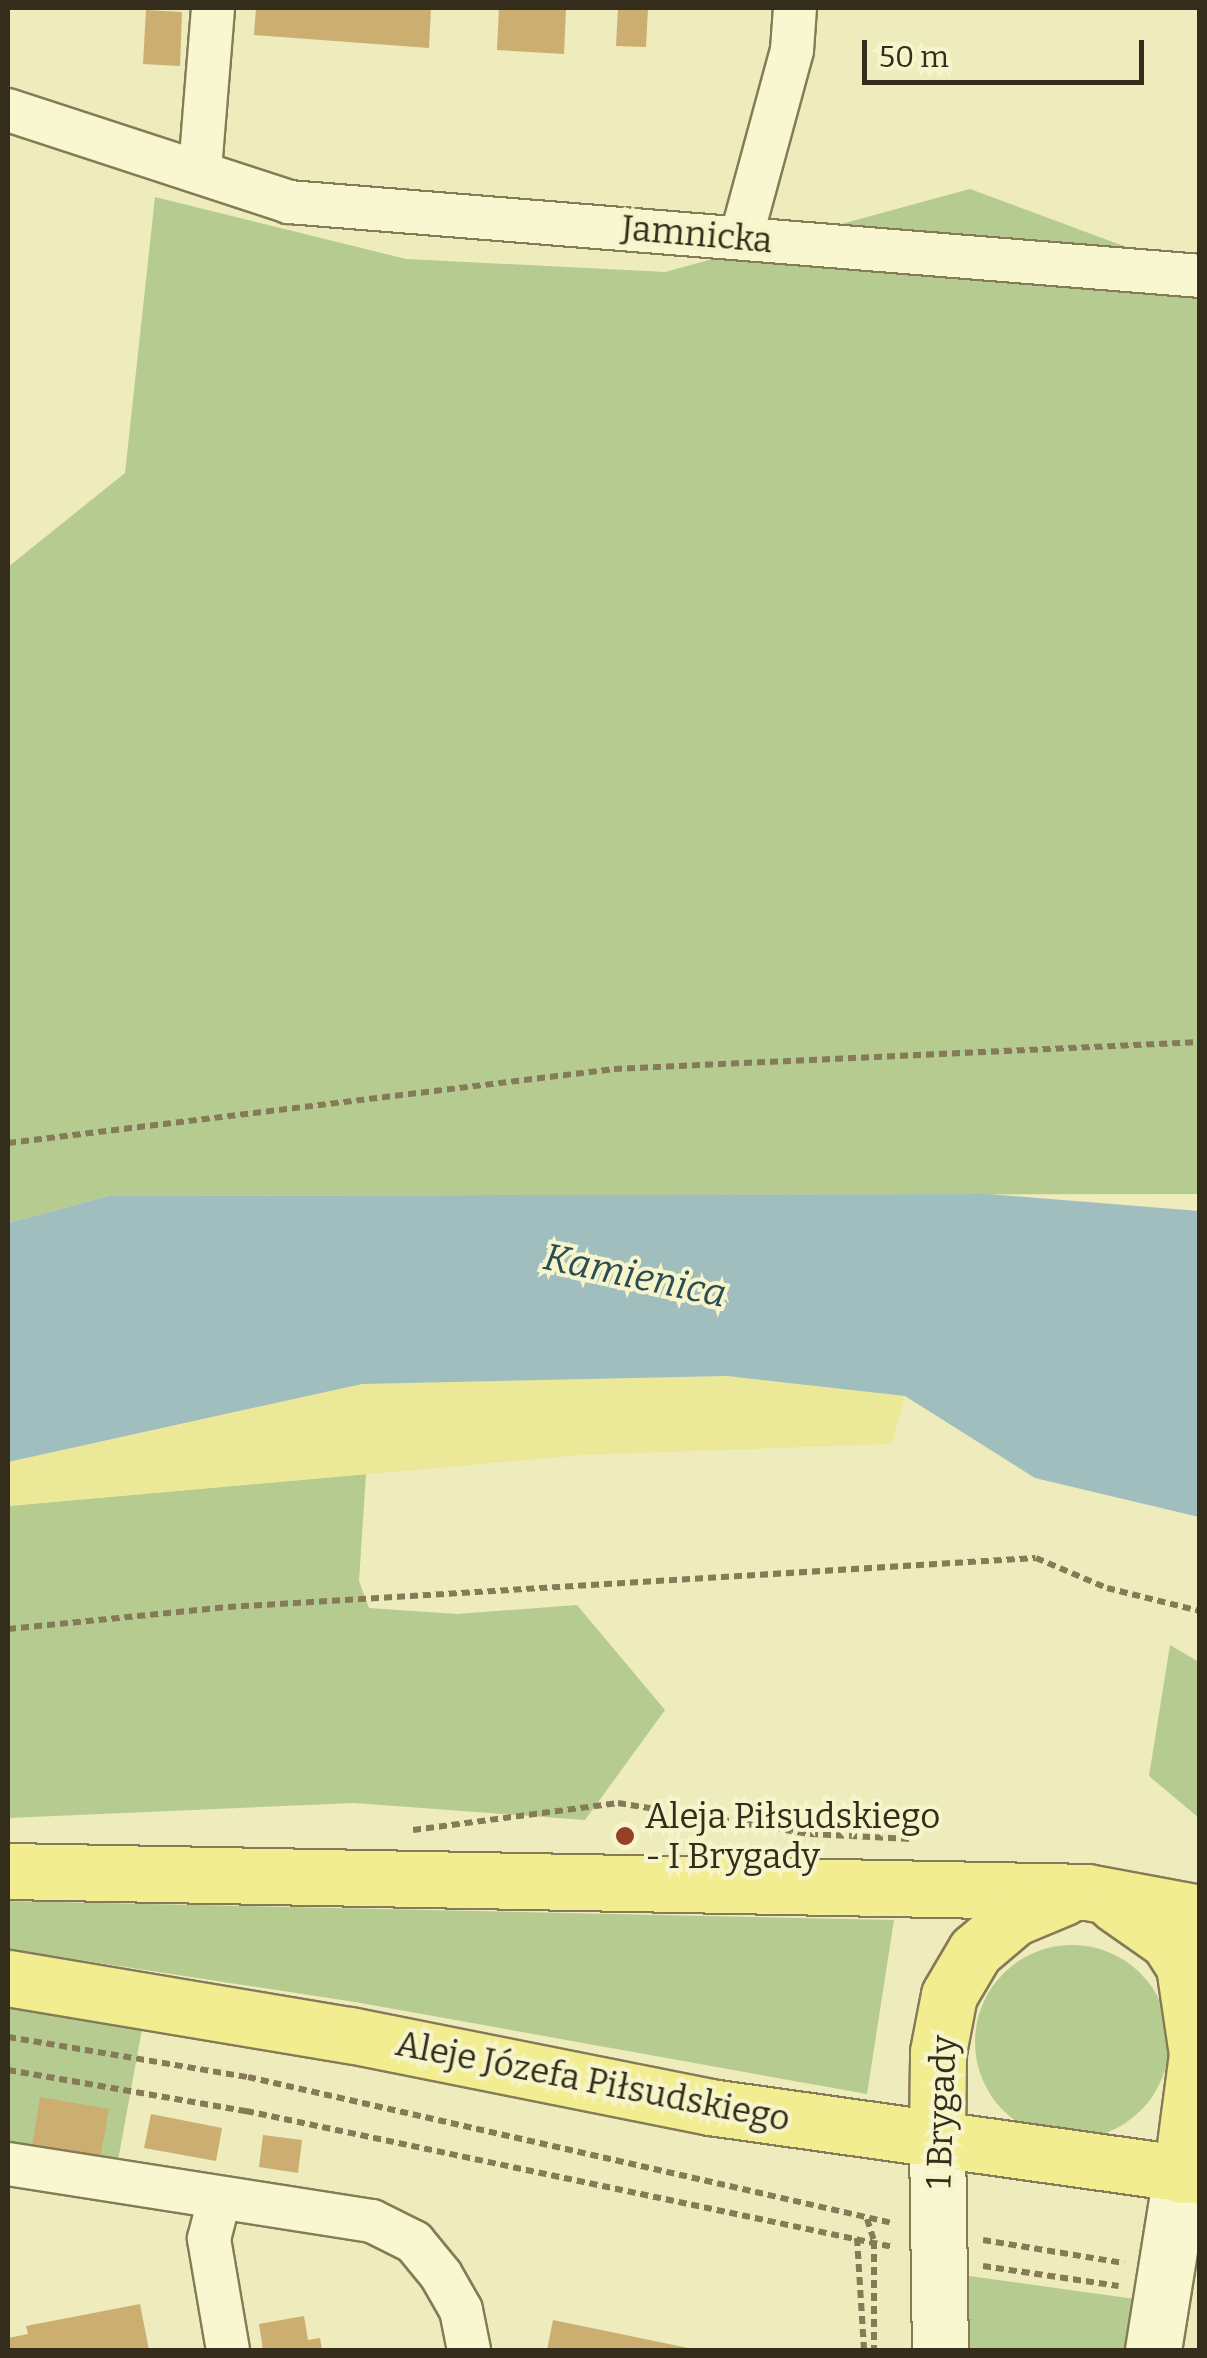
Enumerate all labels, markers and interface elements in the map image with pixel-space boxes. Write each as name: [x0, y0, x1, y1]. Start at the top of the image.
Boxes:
scale bar: [867, 20, 1150, 82]
text: 50 m: [879, 39, 949, 75]
street label: Jamnicka: [620, 206, 774, 262]
water label: Kamienica: [540, 1234, 730, 1318]
place label: Aleja Piłsudskiego - I Brygady: [645, 1795, 940, 1877]
marker: Aleja Piłsudskiego - I Brygady: [614, 1825, 636, 1847]
street label: Aleje Józefa Piłsudskiego: [392, 2022, 794, 2140]
street label: 1 Brygady: [917, 2034, 965, 2190]

